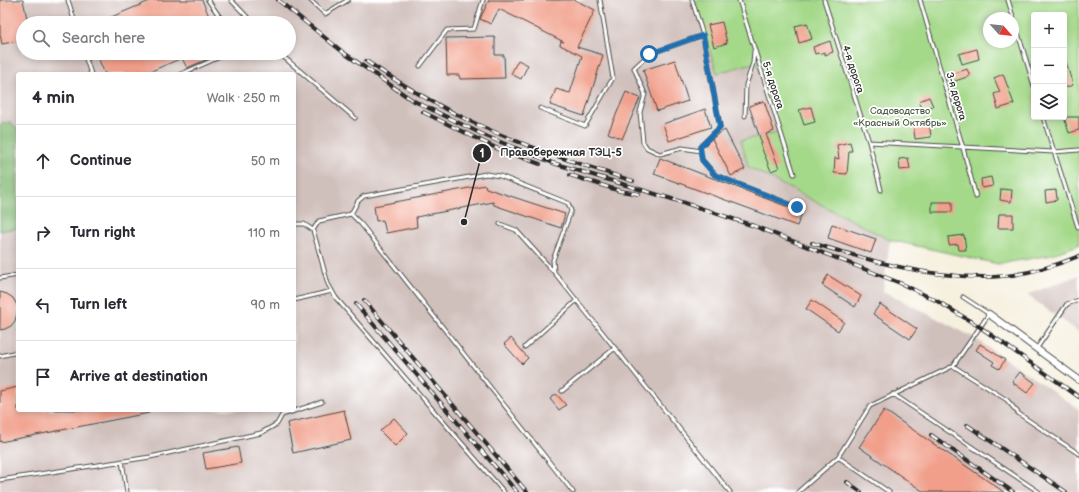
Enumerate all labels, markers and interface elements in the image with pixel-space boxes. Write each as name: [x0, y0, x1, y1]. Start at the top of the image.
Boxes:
north arrow: [983, 12, 1019, 48]
map controls: [1031, 12, 1067, 120]
button: +: [1031, 12, 1067, 48]
search box: [16, 16, 296, 60]
icon: search: [30, 27, 52, 49]
text: Search here: [62, 29, 145, 48]
street label: 4-я дорога: [840, 44, 866, 95]
route start: [640, 45, 658, 63]
button: −: [1031, 48, 1067, 84]
street label: 5-я дорога: [760, 60, 786, 111]
street label: 3-я дорога: [943, 71, 969, 122]
button: layers: [1031, 84, 1067, 120]
text: 4 min: [32, 88, 75, 108]
text: Walk · 250 m: [207, 90, 280, 106]
park label: Садоводство «Красный Октябрь»: [853, 105, 947, 129]
callout: Правобережная ТЭЦ-5: [472, 141, 629, 164]
text: 1: [479, 146, 485, 161]
text: Правобережная ТЭЦ-5: [500, 146, 622, 159]
icon: ahead: [32, 150, 54, 172]
text: Continue: [70, 151, 132, 170]
text: 50 m: [251, 153, 280, 169]
route end: [788, 198, 806, 216]
icon: right: [32, 222, 54, 244]
text: Turn right: [70, 223, 135, 242]
text: 110 m: [248, 225, 280, 241]
icon: left: [32, 294, 54, 316]
text: Turn left: [70, 295, 127, 314]
text: 90 m: [251, 297, 280, 313]
icon: arrive: [32, 366, 54, 388]
text: Arrive at destination: [70, 367, 208, 386]

